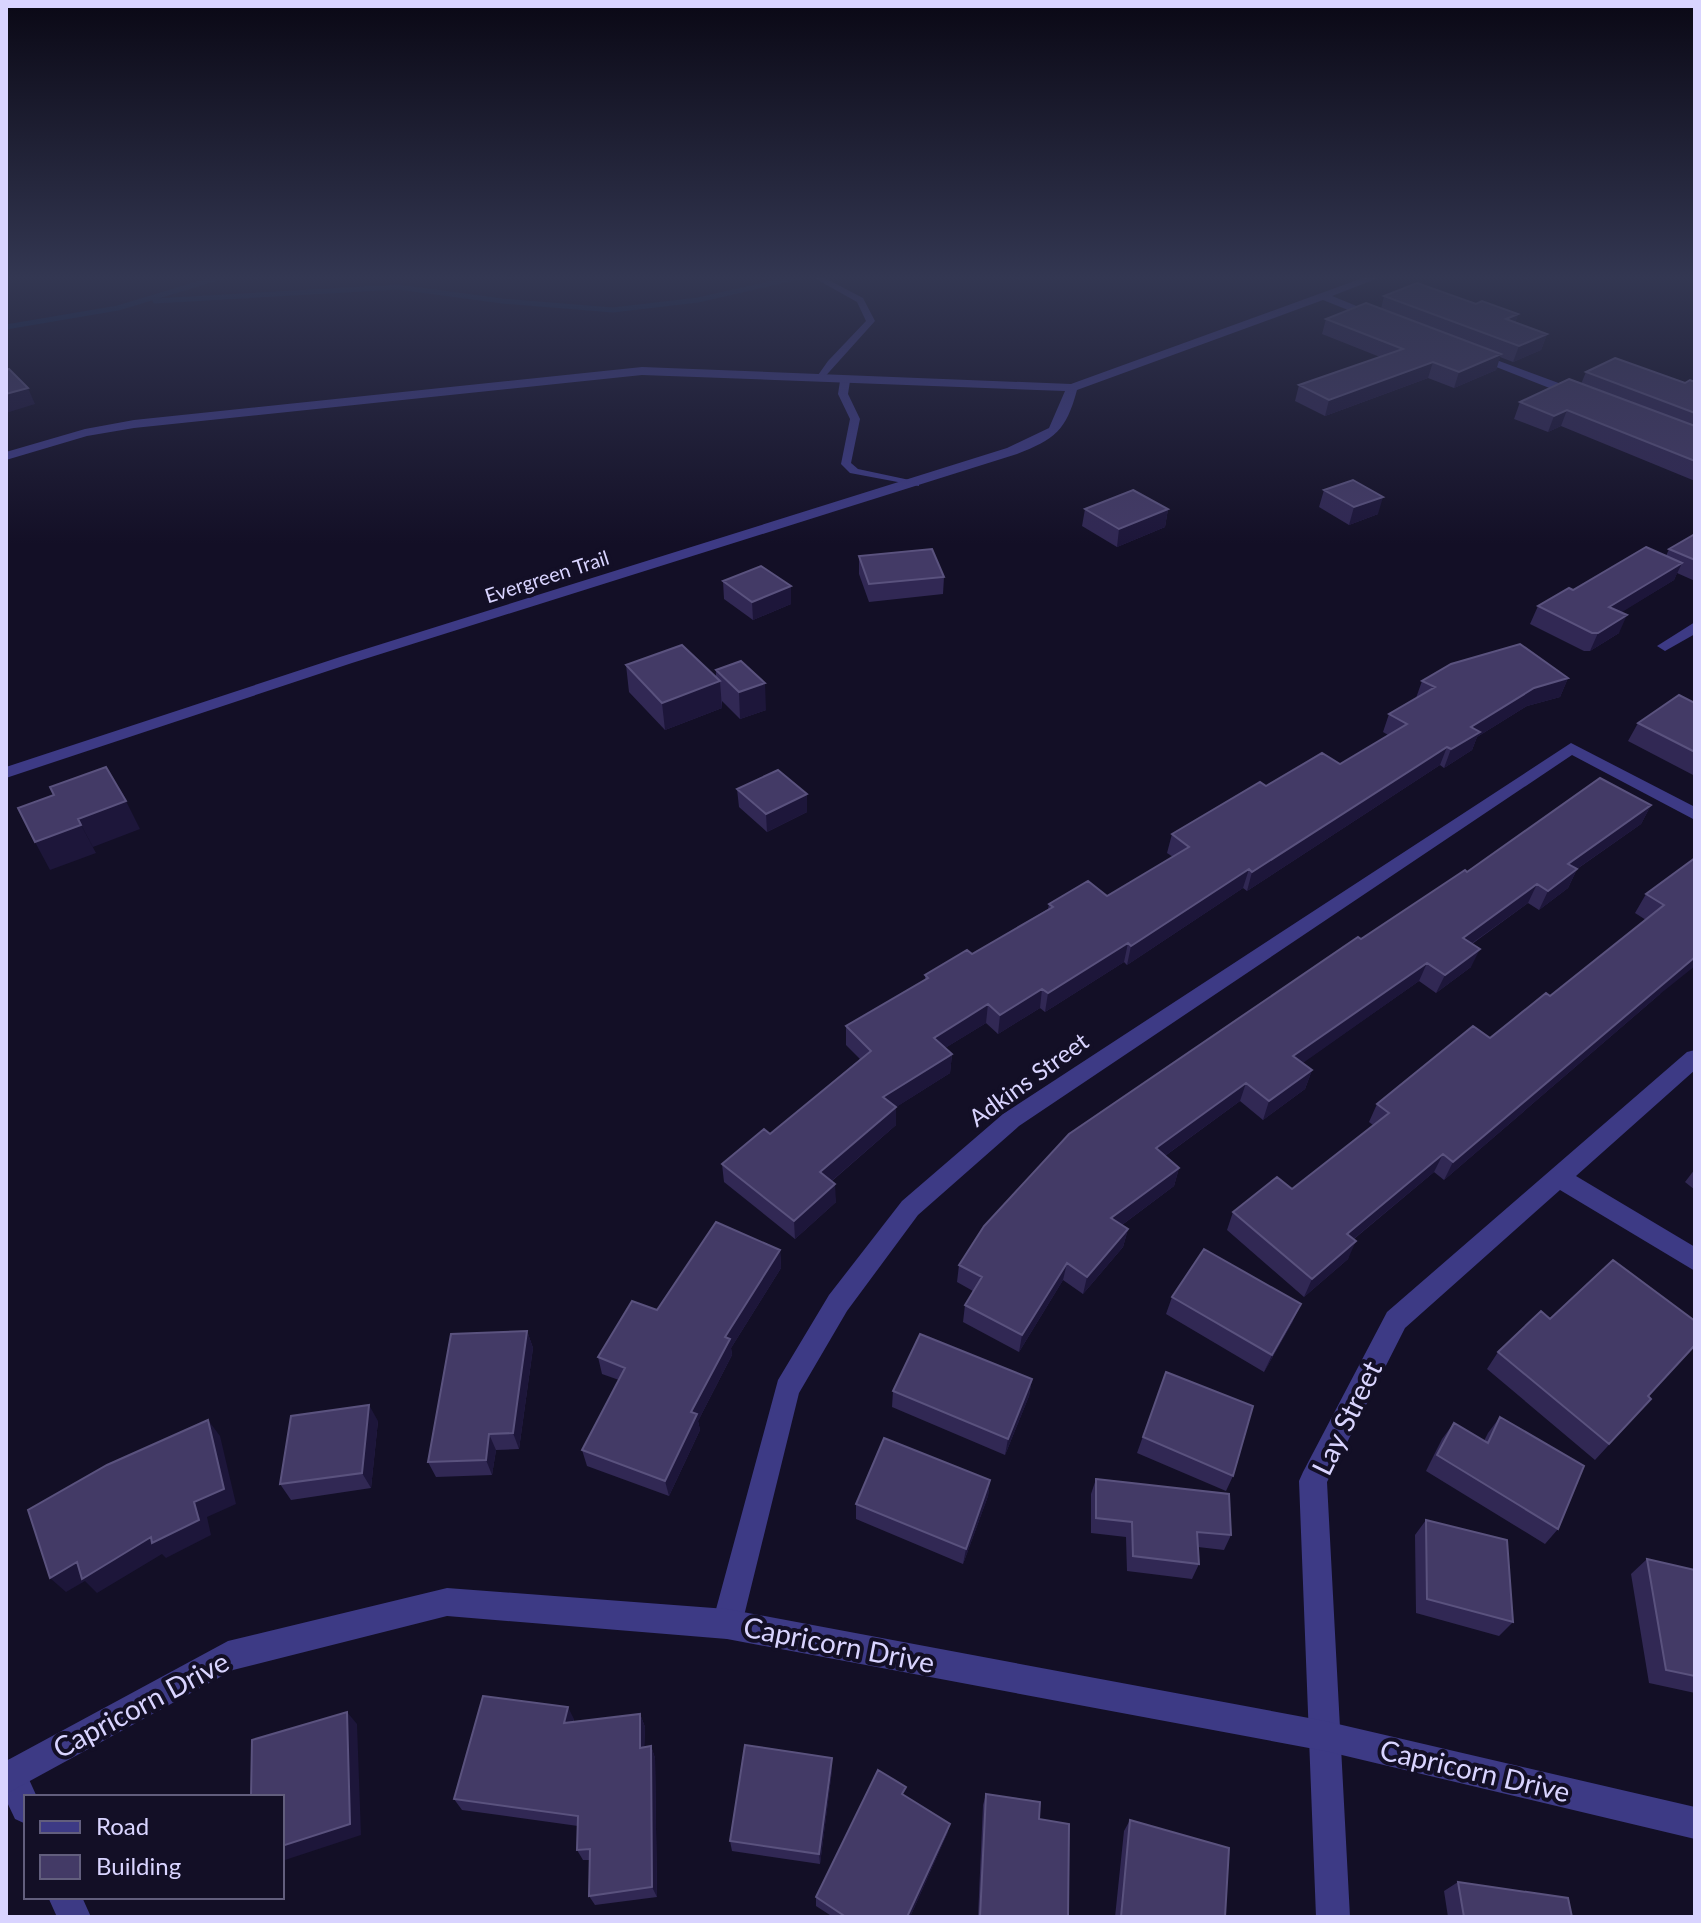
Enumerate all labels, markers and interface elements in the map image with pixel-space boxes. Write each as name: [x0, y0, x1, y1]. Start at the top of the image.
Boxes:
street label: Evergreen Trail: [482, 545, 612, 607]
street label: Adkins Street: [963, 1026, 1094, 1132]
street label: Lay Street: [1304, 1355, 1388, 1480]
street label: Capricorn Drive: [741, 1609, 938, 1679]
street label: Capricorn Drive: [47, 1644, 234, 1765]
street label: Capricorn Drive: [1377, 1732, 1574, 1808]
legend: [24, 1795, 284, 1899]
text: Road: [96, 1811, 149, 1840]
text: Building: [96, 1851, 181, 1880]

